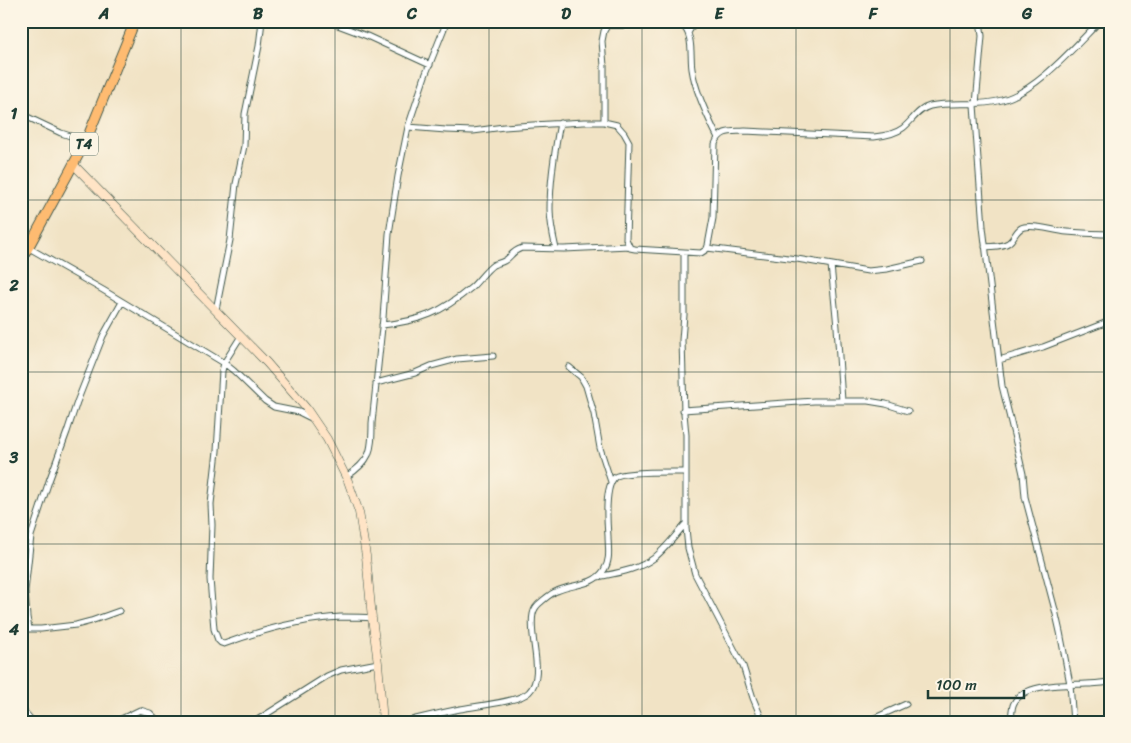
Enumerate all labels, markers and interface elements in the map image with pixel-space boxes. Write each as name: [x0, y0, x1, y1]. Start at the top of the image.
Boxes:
text: A: [98, 0, 109, 28]
text: B: [253, 0, 264, 28]
text: C: [406, 0, 418, 28]
text: D: [561, 0, 571, 28]
text: E: [715, 0, 725, 28]
text: F: [868, 0, 879, 28]
text: G: [1021, 0, 1033, 28]
text: 1: [11, 99, 18, 128]
road number: T4: [70, 132, 98, 156]
text: 2: [8, 271, 19, 300]
text: 3: [9, 443, 19, 472]
text: 4: [8, 615, 19, 644]
scale bar: [928, 668, 1025, 700]
text: 100 m: [936, 672, 977, 698]

